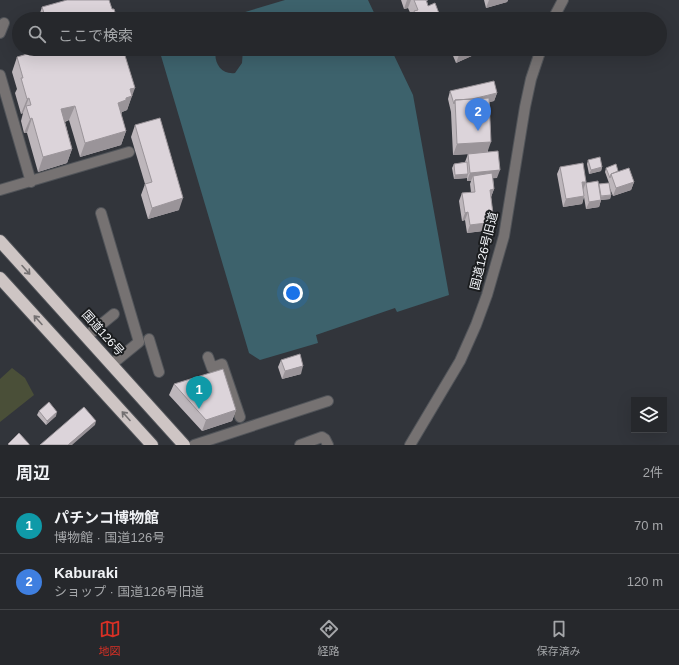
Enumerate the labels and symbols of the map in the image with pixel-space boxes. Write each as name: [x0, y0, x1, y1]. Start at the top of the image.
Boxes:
pin: 2: [465, 98, 491, 131]
street label: 国道126号旧道: [468, 210, 500, 292]
one-way arrow: [22, 265, 31, 275]
your location: [283, 283, 303, 303]
street label: 国道126号: [79, 307, 127, 359]
one-way arrow: [34, 315, 43, 325]
pin: 1: [186, 376, 212, 409]
one-way arrow: [121, 411, 130, 421]

